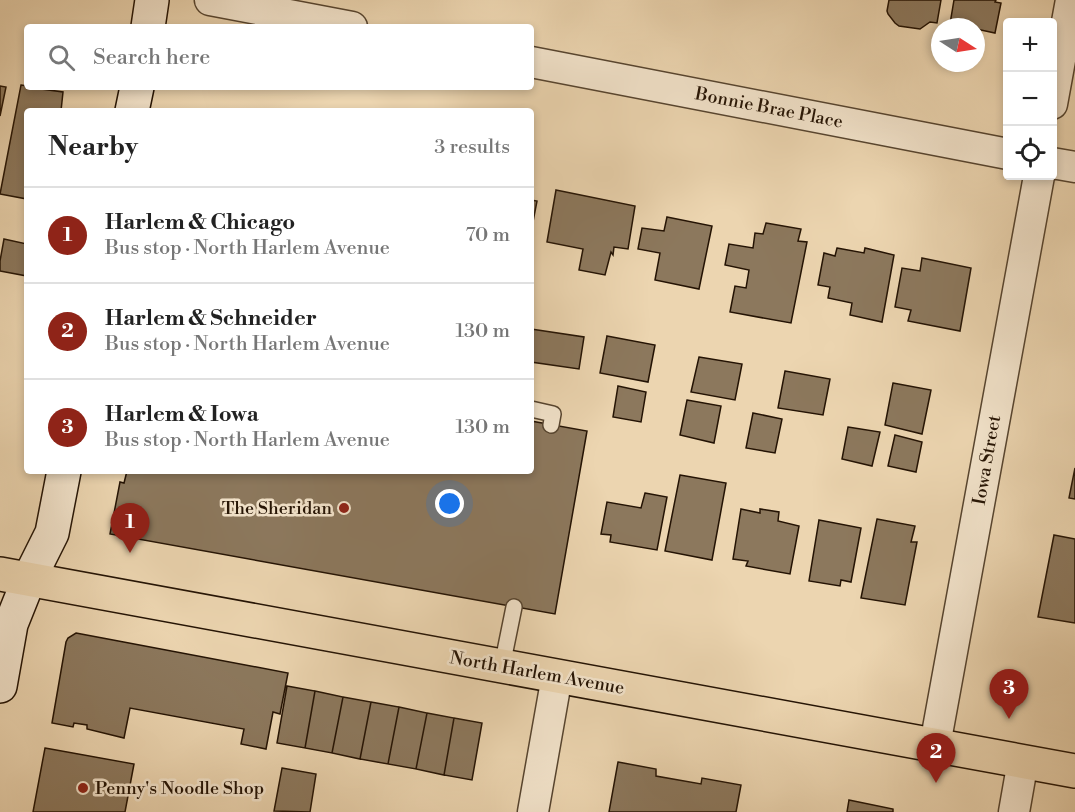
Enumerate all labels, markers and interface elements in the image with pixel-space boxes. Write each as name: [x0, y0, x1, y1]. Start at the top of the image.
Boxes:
north arrow: [931, 18, 985, 72]
map controls: [1003, 18, 1057, 180]
button: +: [1003, 18, 1057, 72]
search box: [24, 24, 534, 90]
icon: search: [45, 41, 78, 74]
text: Search here: [93, 44, 210, 71]
button: −: [1003, 72, 1057, 126]
street label: Bonnie Brae Place: [692, 82, 845, 134]
button: locate: [1003, 126, 1057, 180]
text: Nearby: [48, 131, 138, 163]
text: 3 results: [434, 135, 510, 160]
text: Harlem & Chicago: [105, 209, 295, 236]
text: 1: [63, 223, 72, 248]
text: 70 m: [466, 223, 510, 248]
text: Bus stop · North Harlem Avenue: [105, 236, 390, 261]
text: Harlem & Schneider: [105, 305, 317, 332]
text: 2: [61, 319, 74, 344]
text: 130 m: [455, 319, 510, 344]
text: Bus stop · North Harlem Avenue: [105, 332, 390, 357]
text: Harlem & Iowa: [105, 401, 259, 428]
street label: Iowa Street: [968, 413, 1006, 507]
text: 3: [61, 415, 74, 440]
text: 130 m: [455, 415, 510, 440]
text: Bus stop · North Harlem Avenue: [105, 428, 390, 453]
your location: [435, 489, 464, 518]
place label: The Sheridan: [222, 497, 332, 520]
marker: The Sheridan: [337, 501, 351, 515]
pin: 1: [110, 504, 150, 553]
street label: North Harlem Avenue: [448, 646, 626, 700]
pin: 3: [990, 670, 1028, 719]
pin: 2: [916, 734, 956, 783]
place label: Penny's Noodle Shop: [95, 777, 264, 800]
marker: Penny's Noodle Shop: [76, 781, 90, 795]

